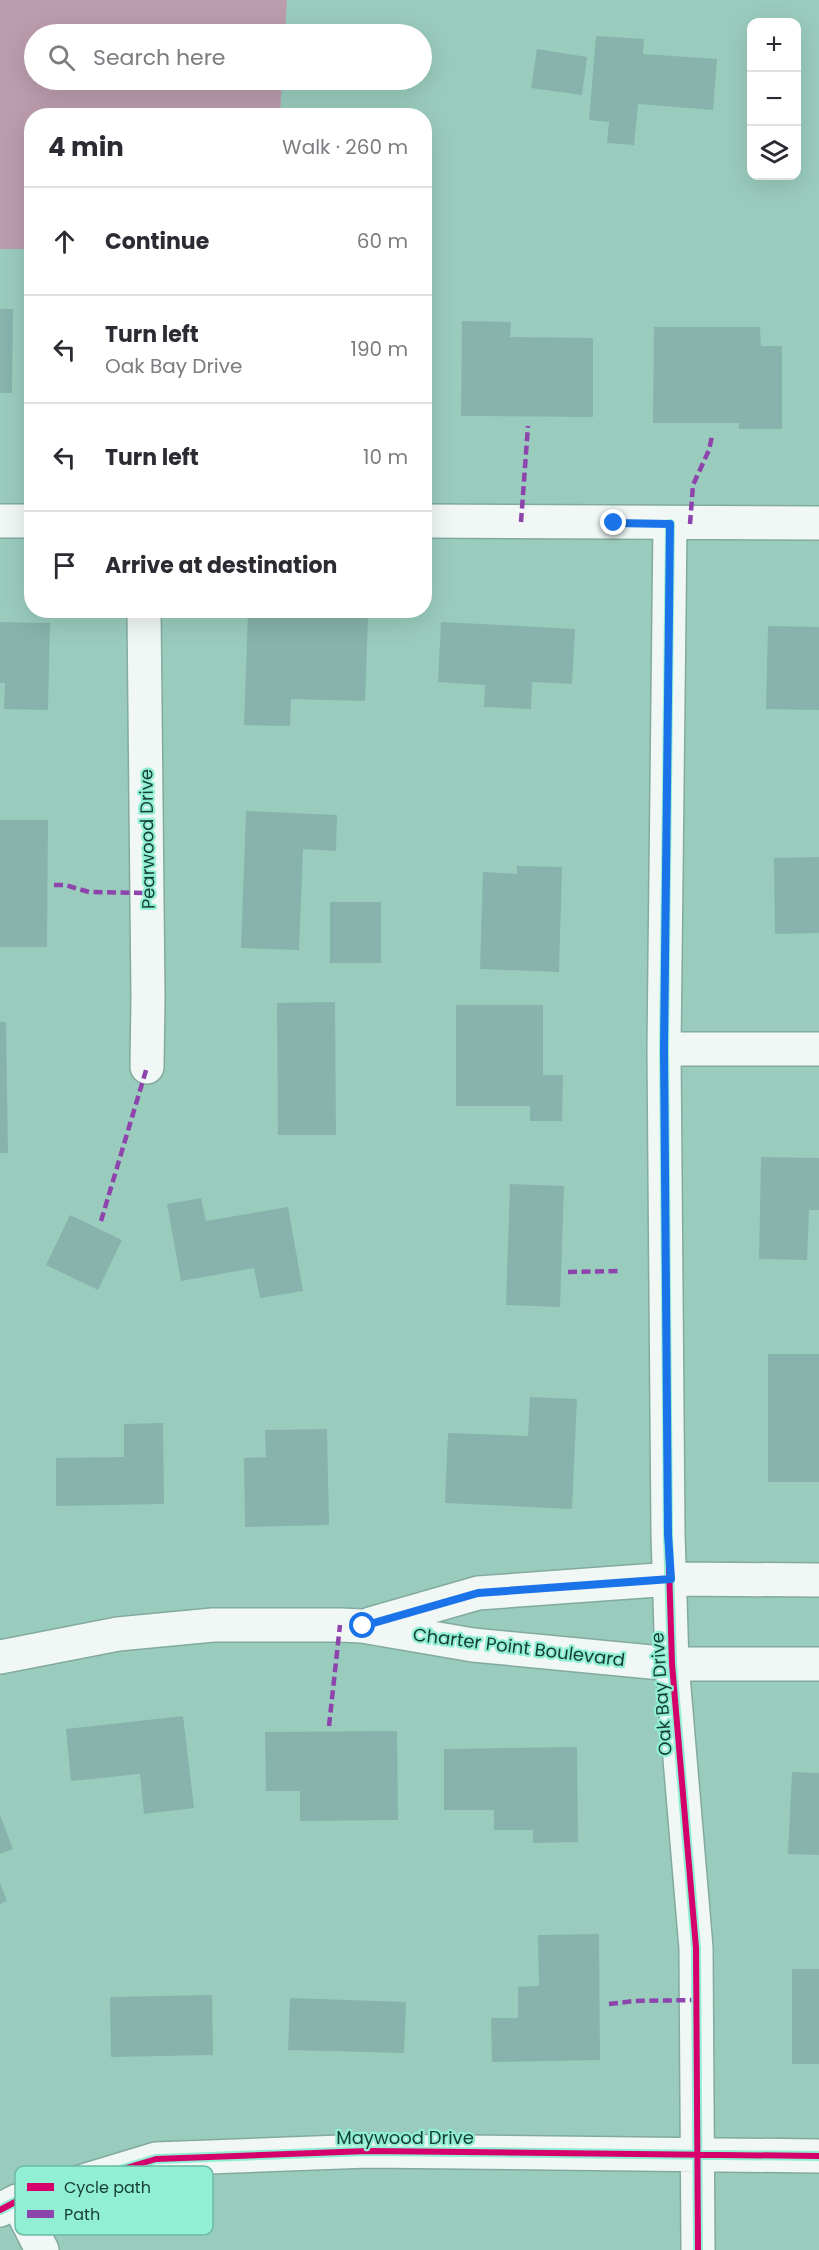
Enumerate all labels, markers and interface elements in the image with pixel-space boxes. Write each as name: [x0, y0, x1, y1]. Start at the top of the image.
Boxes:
map controls: [747, 18, 801, 180]
button: +: [747, 18, 801, 72]
search box: [24, 24, 432, 90]
icon: search: [45, 41, 78, 74]
text: Search here: [93, 42, 226, 73]
button: −: [747, 72, 801, 126]
button: layers: [747, 126, 801, 180]
text: 4 min: [48, 129, 124, 165]
text: Walk · 260 m: [282, 133, 408, 161]
icon: ahead: [48, 225, 81, 258]
text: Continue: [105, 226, 209, 257]
text: 60 m: [357, 227, 408, 255]
text: Turn left: [105, 319, 199, 350]
icon: left: [48, 333, 81, 366]
text: 190 m: [351, 335, 408, 363]
text: Oak Bay Drive: [105, 352, 242, 380]
icon: left: [48, 441, 81, 474]
text: Turn left: [105, 442, 199, 473]
text: 10 m: [363, 443, 408, 471]
route end: [600, 509, 626, 535]
icon: arrive: [48, 549, 81, 582]
text: Arrive at destination: [105, 550, 337, 581]
street label: Pearwood Drive: [133, 769, 161, 909]
route start: [349, 1612, 375, 1638]
street label: Charter Point Boulevard: [411, 1622, 627, 1672]
street label: Oak Bay Drive: [644, 1631, 678, 1757]
street label: Maywood Drive: [336, 2125, 474, 2150]
legend: [15, 2166, 213, 2235]
text: Cycle path: [64, 2176, 151, 2199]
text: Path: [64, 2203, 100, 2226]

